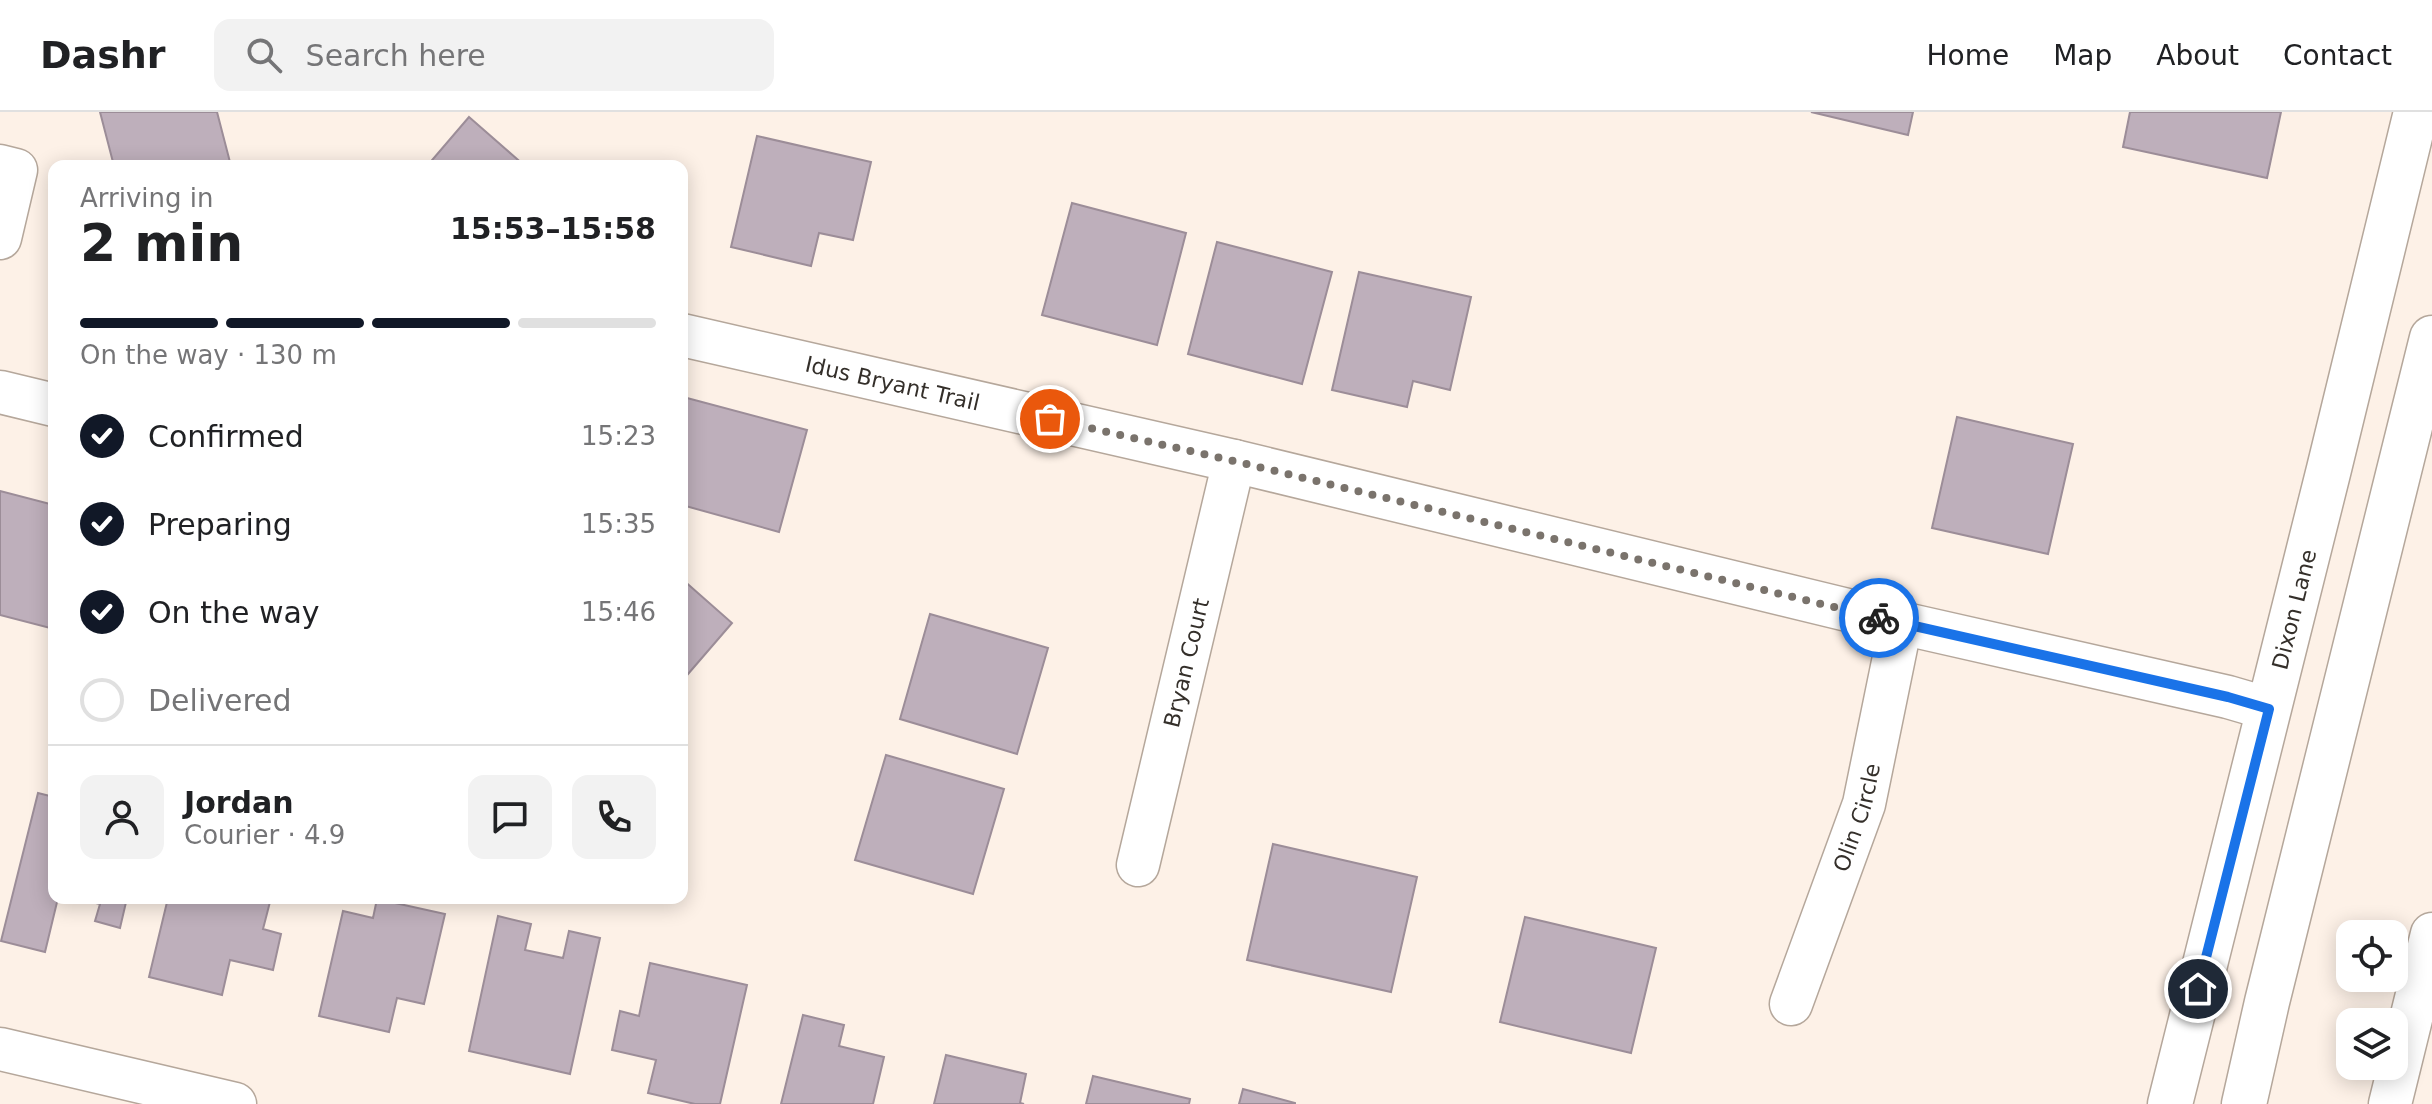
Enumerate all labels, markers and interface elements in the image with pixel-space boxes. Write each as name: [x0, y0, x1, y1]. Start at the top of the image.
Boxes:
search box: [214, 19, 774, 91]
text: Dashr: [40, 33, 166, 77]
icon: search: [242, 33, 286, 77]
text: Search here: [306, 38, 486, 73]
text: Home: [1926, 39, 2009, 72]
text: Map: [2053, 39, 2112, 72]
text: About: [2156, 39, 2239, 72]
text: Contact: [2283, 39, 2392, 72]
text: Arriving in: [80, 183, 214, 213]
text: 15:53–15:58: [450, 211, 656, 246]
text: 2 min: [80, 213, 243, 273]
text: On the way · 130 m: [80, 340, 337, 370]
street label: Idus Bryant Trail: [803, 352, 982, 416]
pin: [1016, 385, 1084, 453]
icon: bag: [1028, 397, 1072, 441]
icon: check: [80, 414, 124, 458]
text: Confirmed: [148, 419, 304, 454]
text: 15:23: [581, 421, 656, 451]
icon: check: [80, 502, 124, 546]
text: Preparing: [148, 507, 292, 542]
text: 15:35: [581, 509, 656, 539]
street label: Dixon Lane: [2267, 547, 2321, 672]
courier: [1839, 578, 1919, 658]
icon: check: [80, 590, 124, 634]
text: On the way: [148, 595, 320, 630]
street label: Bryan Court: [1159, 595, 1214, 730]
icon: bike: [1857, 596, 1901, 640]
text: 15:46: [581, 597, 656, 627]
text: Delivered: [148, 683, 292, 718]
street label: Olin Circle: [1828, 761, 1885, 875]
button: person: [80, 775, 164, 859]
button: chat: [468, 775, 552, 859]
button: phone: [572, 775, 656, 859]
text: Jordan: [184, 785, 294, 820]
text: Courier · 4.9: [184, 820, 345, 850]
map controls: [2336, 920, 2408, 1080]
button: locate: [2336, 920, 2408, 992]
pin: [2164, 955, 2232, 1023]
icon: home: [2176, 967, 2220, 1011]
button: layers: [2336, 1008, 2408, 1080]

